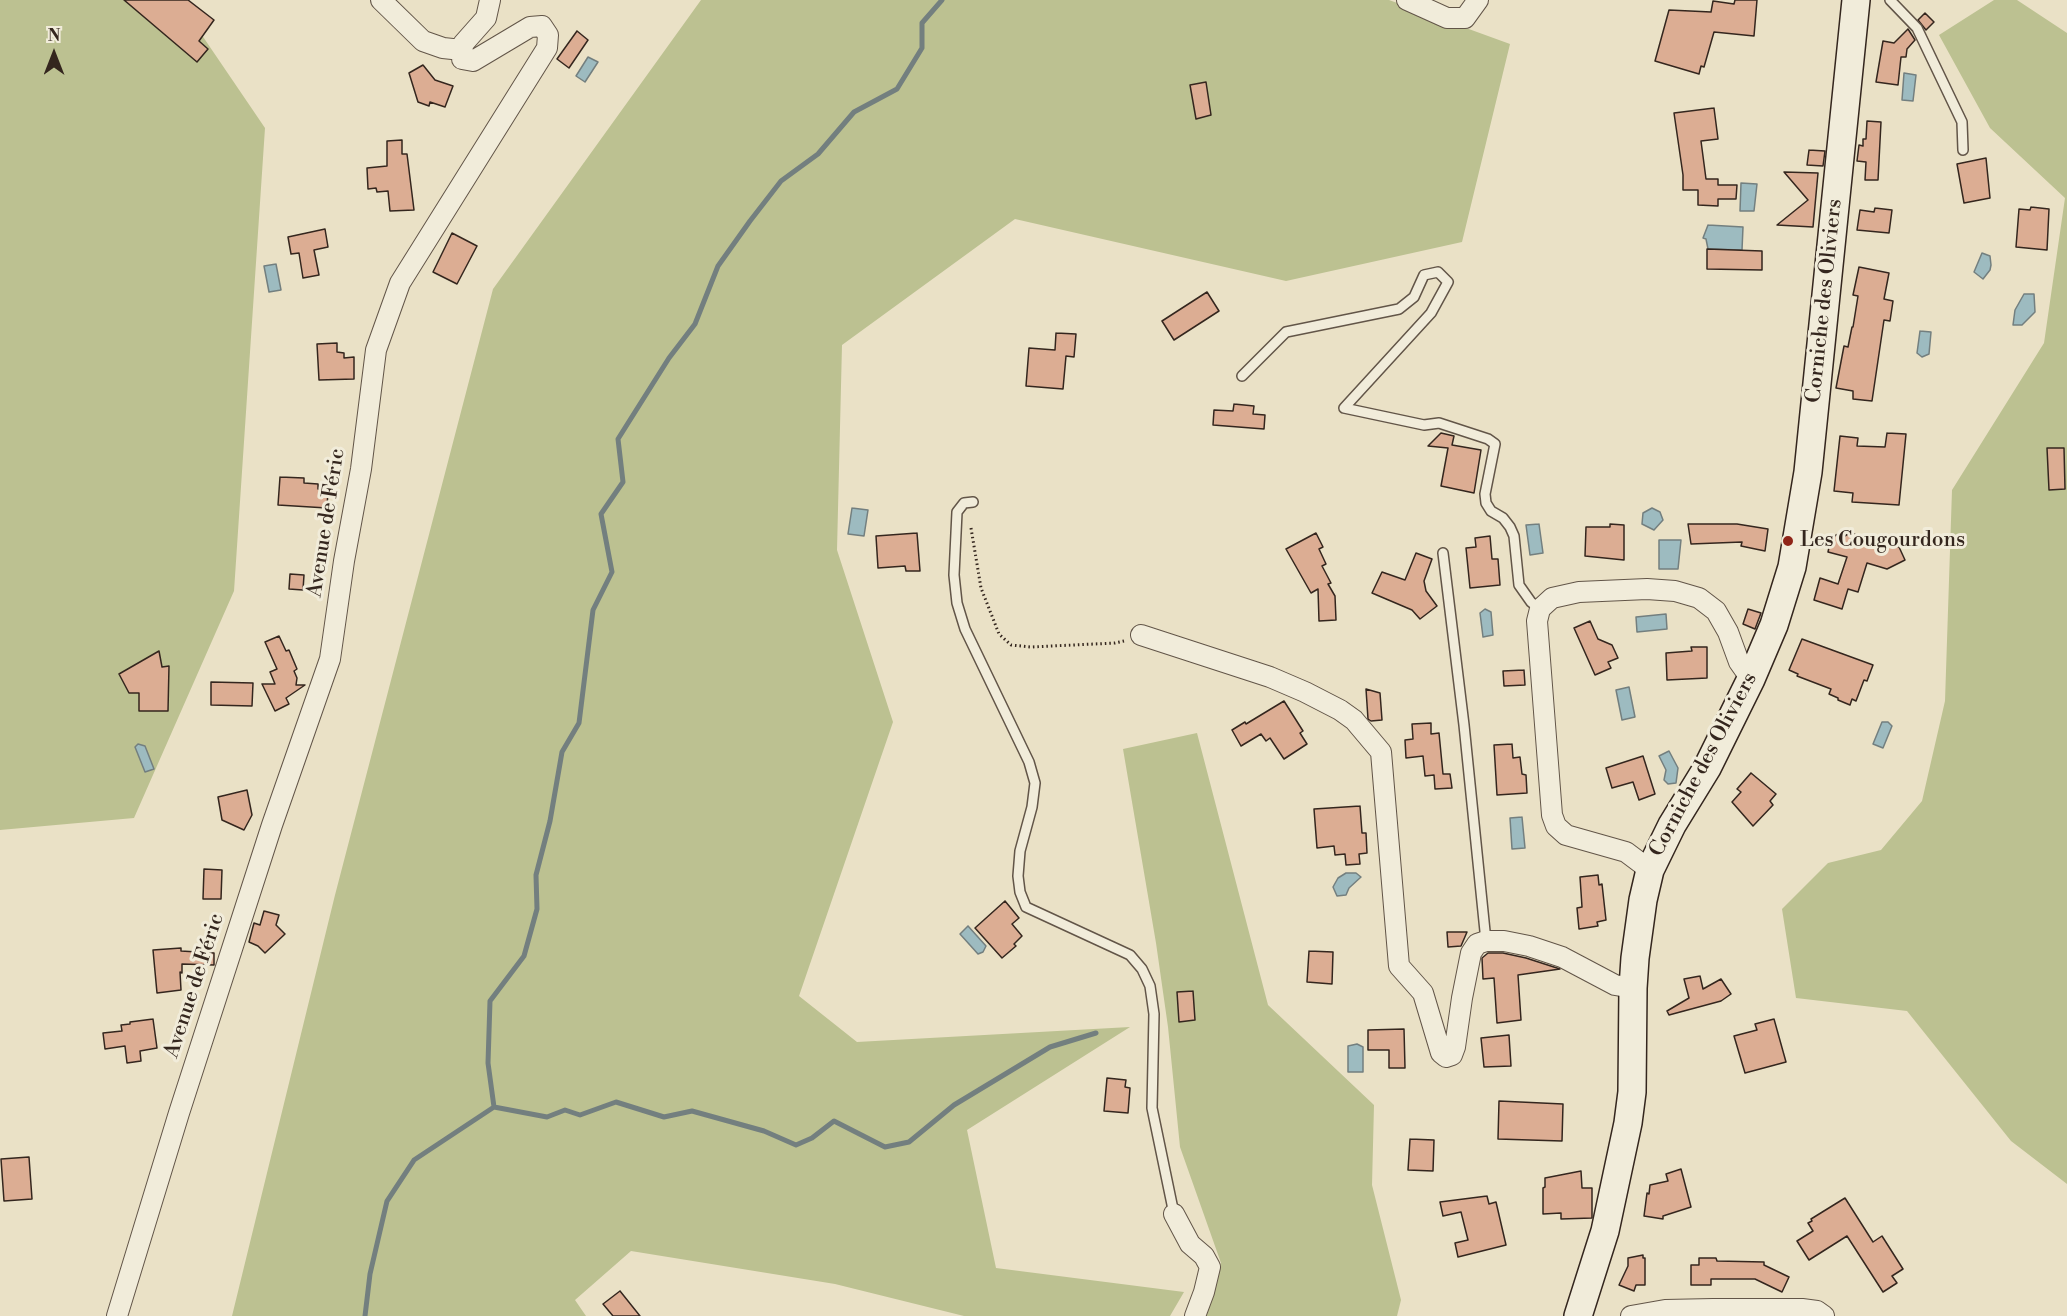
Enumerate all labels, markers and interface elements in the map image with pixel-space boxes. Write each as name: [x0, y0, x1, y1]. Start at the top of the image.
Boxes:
north arrow: [24, 24, 84, 84]
text: N: [48, 26, 60, 46]
street label: Corniche des Oliviers: [1802, 198, 1848, 404]
street label: Avenue de Féric: [303, 447, 351, 599]
place label: Les Cougourdons: [1800, 528, 1965, 554]
marker: Les Cougourdons: [1781, 534, 1795, 548]
street label: Corniche des Oliviers: [1645, 669, 1763, 861]
street label: Avenue de Féric: [160, 911, 230, 1061]

